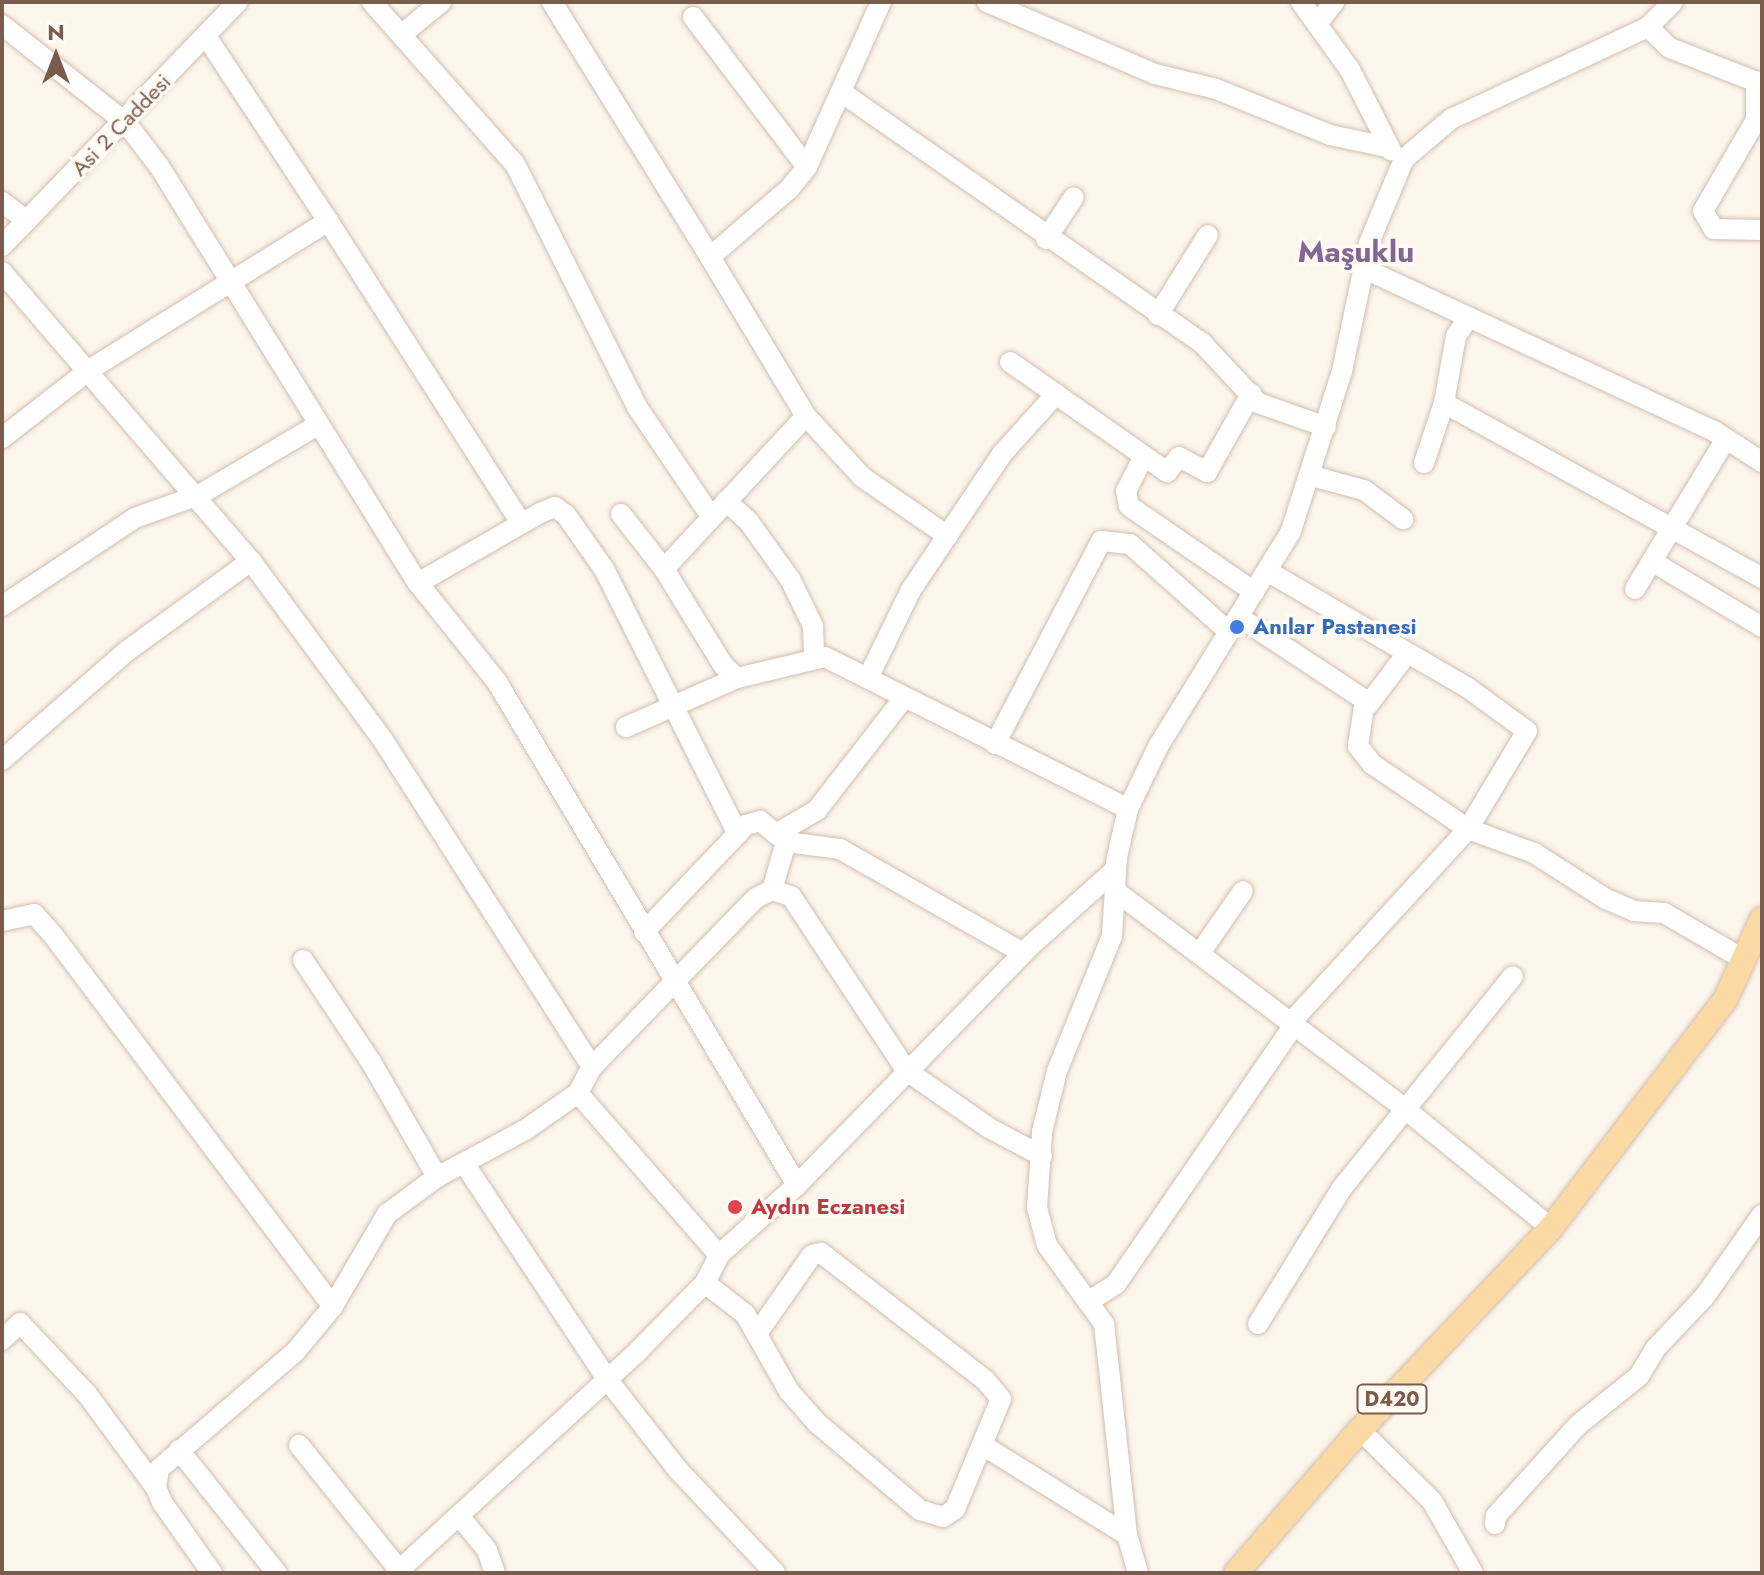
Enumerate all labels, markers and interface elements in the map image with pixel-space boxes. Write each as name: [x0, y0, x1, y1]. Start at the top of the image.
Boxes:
north arrow: [16, 16, 96, 96]
text: N: [47, 16, 65, 48]
street label: Asi 2 Caddesi: [66, 69, 176, 181]
district label: Maşuklu: [1298, 234, 1414, 270]
place label: Anılar Pastanesi: [1253, 614, 1416, 640]
marker: Anılar Pastanesi: [1228, 618, 1246, 636]
place label: Aydın Eczanesi: [751, 1194, 905, 1220]
marker: Aydın Eczanesi: [726, 1198, 744, 1216]
road number: D420: [1356, 1383, 1428, 1415]

